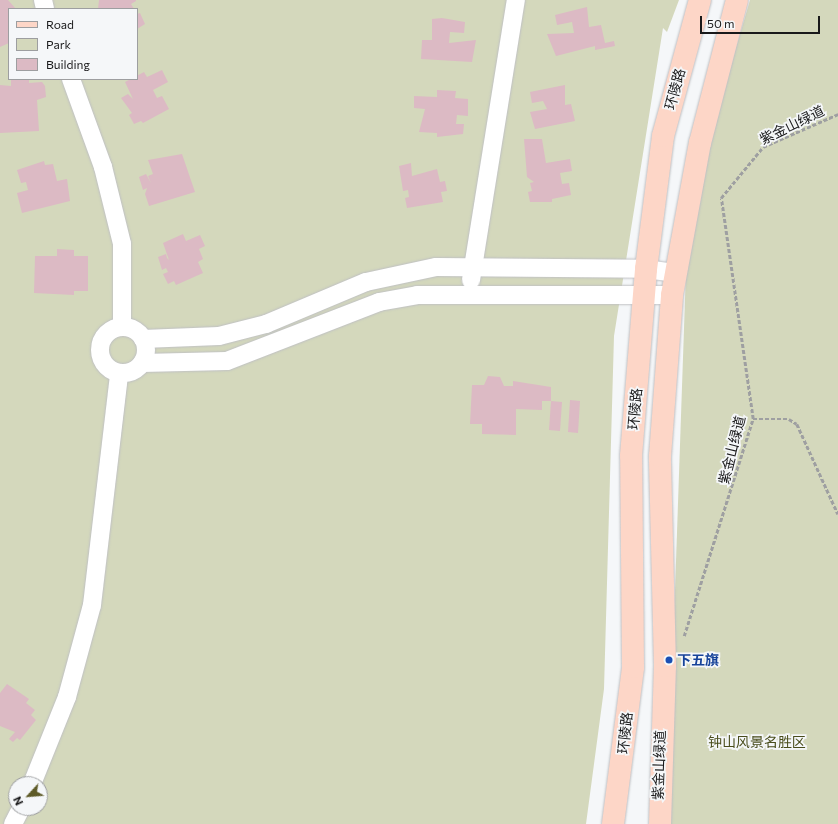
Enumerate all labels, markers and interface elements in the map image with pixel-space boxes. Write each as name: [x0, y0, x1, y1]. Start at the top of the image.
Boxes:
legend: [8, 8, 138, 80]
scale bar: [702, 8, 822, 34]
text: 50 m: [707, 16, 735, 30]
text: Road: [46, 17, 74, 31]
text: Park: [46, 37, 71, 51]
text: Building: [46, 57, 90, 71]
street label: 环陵路: [661, 67, 689, 111]
street label: 紫金山绿道: [757, 102, 827, 148]
street label: 环陵路: [625, 387, 645, 431]
street label: 紫金山绿道: [715, 414, 749, 486]
place label: 下五旗: [677, 652, 719, 668]
marker: 下五旗: [664, 655, 674, 665]
street label: 环陵路: [614, 711, 636, 755]
street label: 紫金山绿道: [649, 730, 669, 800]
park label: 钟山风景名胜区: [708, 734, 806, 750]
north arrow: [8, 776, 48, 816]
text: N: [10, 794, 25, 808]

